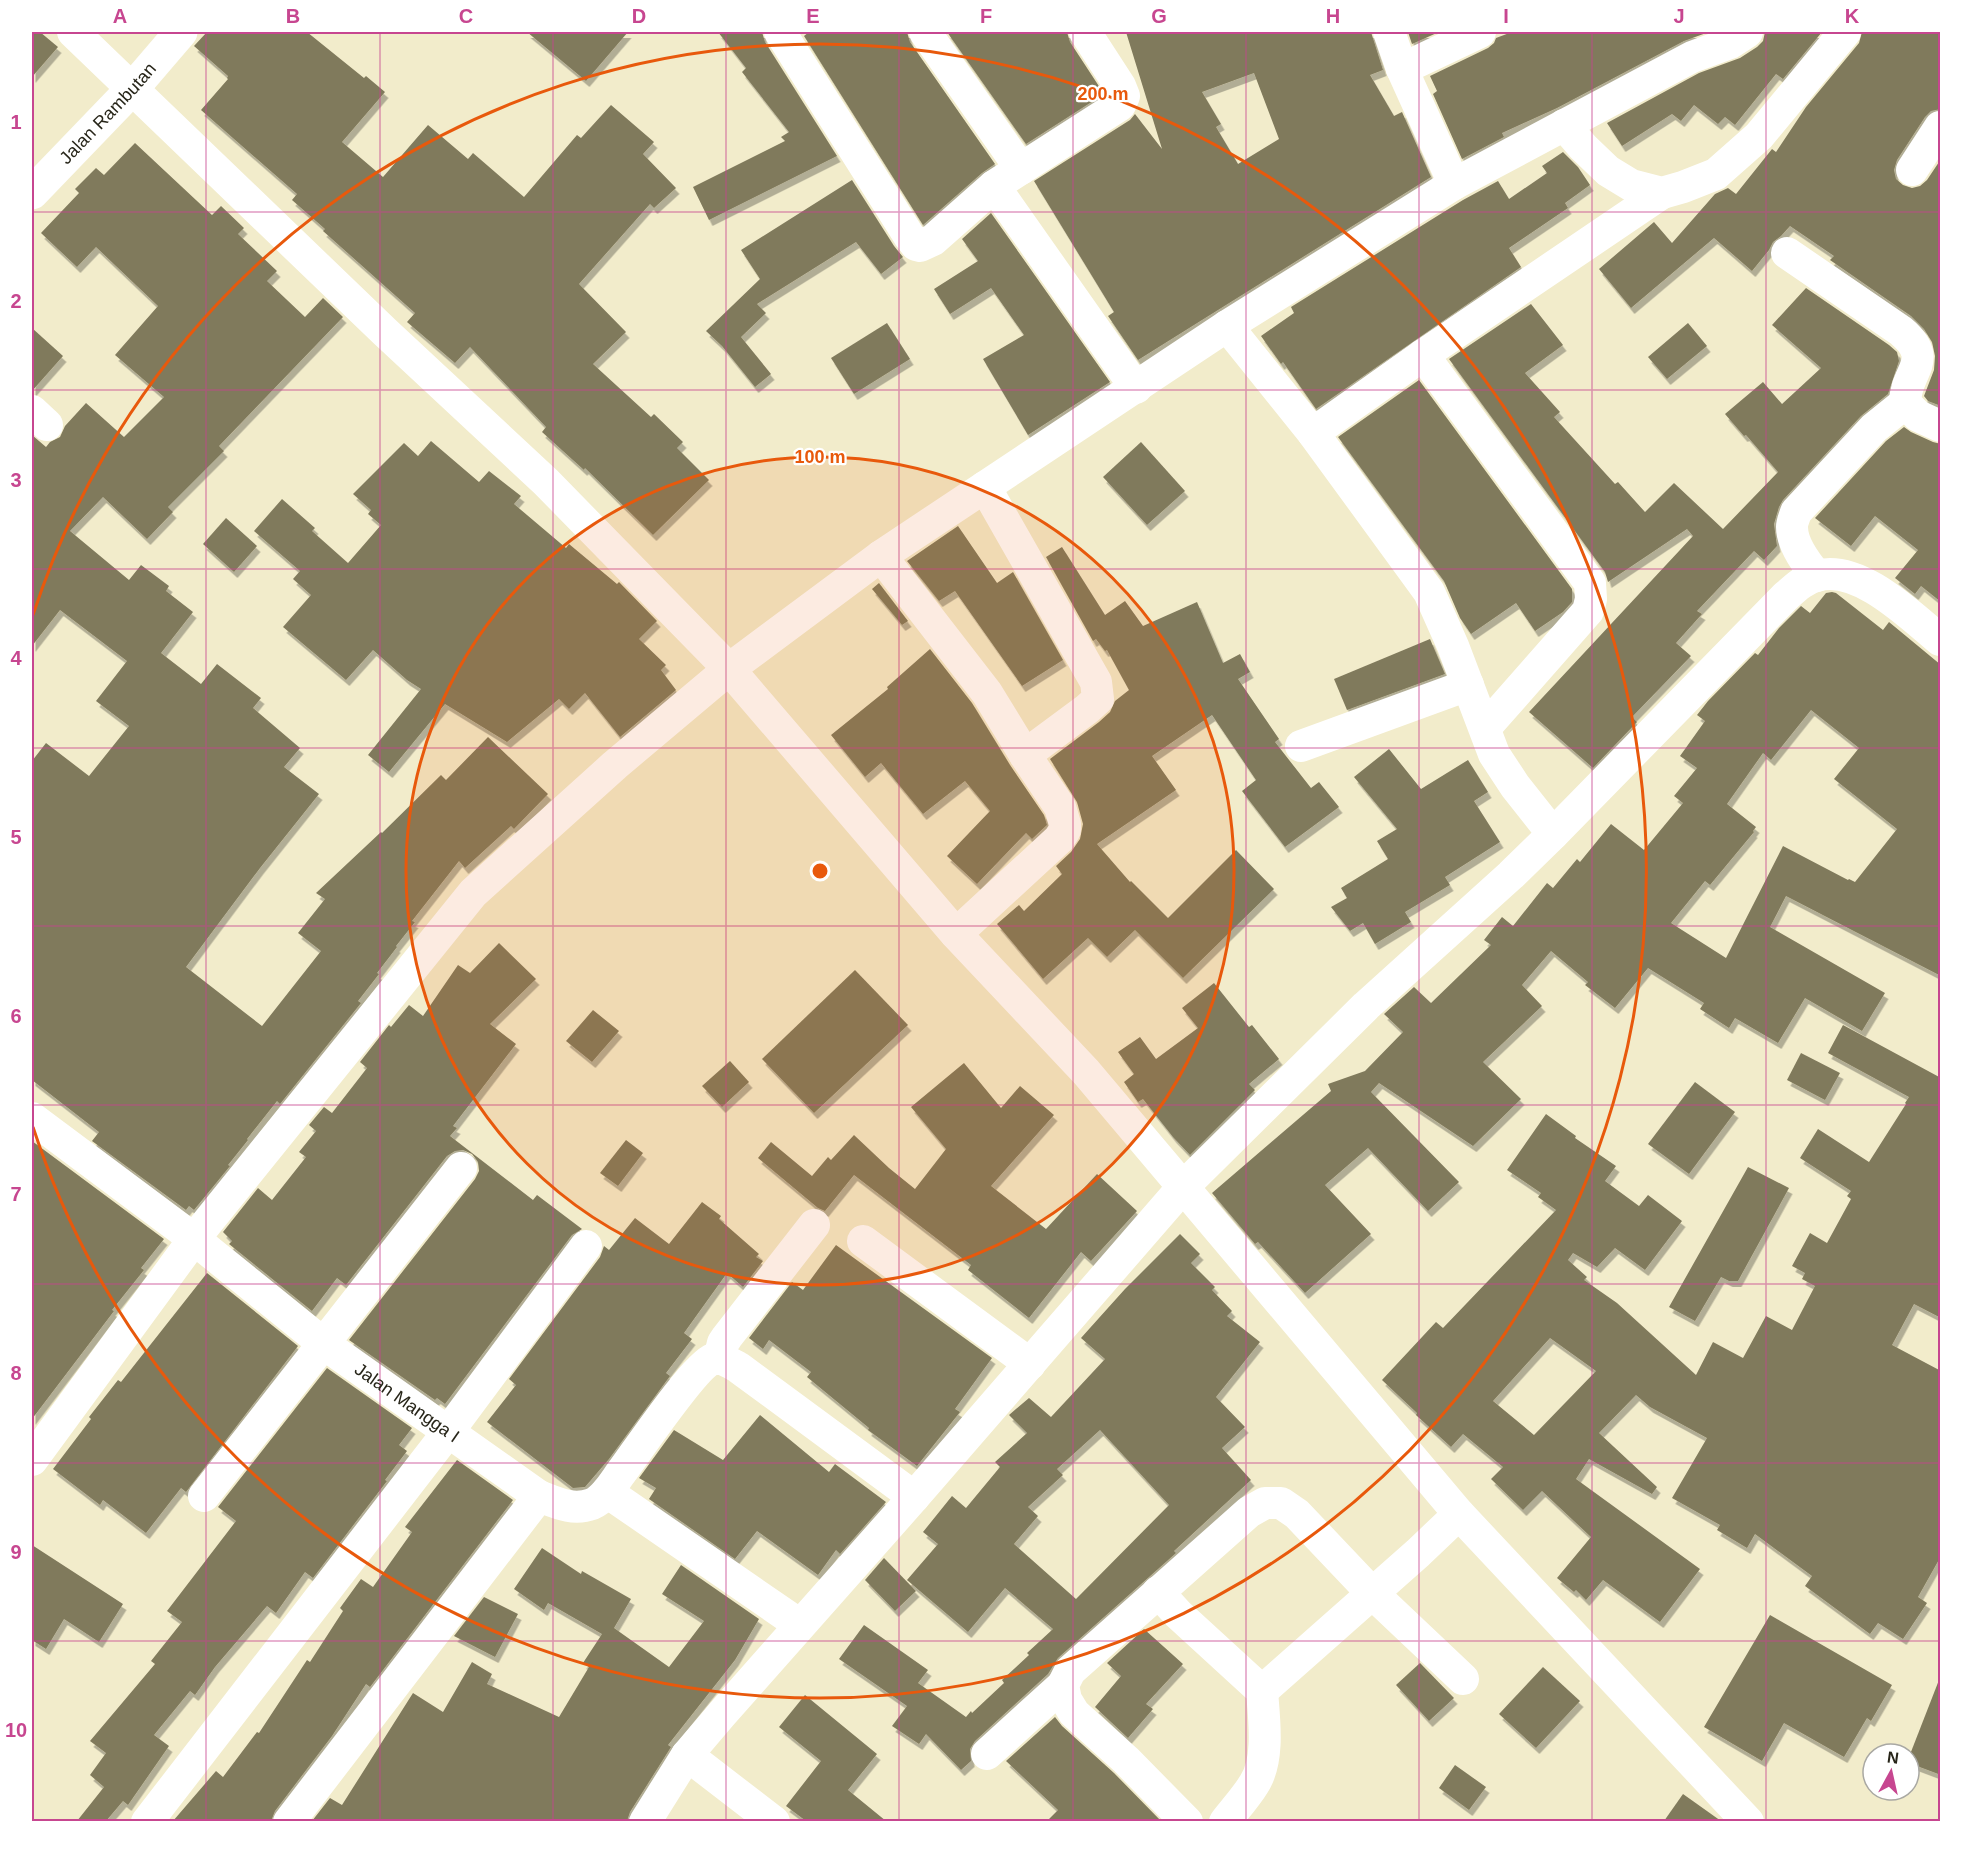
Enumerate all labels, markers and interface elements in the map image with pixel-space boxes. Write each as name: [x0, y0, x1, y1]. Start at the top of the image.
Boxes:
text: A: [113, 5, 127, 27]
text: B: [286, 5, 300, 27]
text: C: [459, 5, 473, 27]
text: D: [632, 5, 646, 27]
text: E: [806, 5, 820, 27]
text: F: [980, 5, 992, 27]
text: G: [1151, 5, 1167, 27]
text: H: [1326, 5, 1340, 27]
text: I: [1503, 5, 1509, 27]
text: J: [1673, 5, 1685, 27]
text: K: [1845, 5, 1860, 27]
street label: Jalan Rambutan: [56, 59, 160, 168]
text: 200 m: [1077, 84, 1129, 104]
text: 1: [10, 111, 22, 133]
text: 2: [10, 290, 22, 312]
text: 100 m: [794, 447, 846, 467]
text: 3: [10, 469, 22, 491]
text: 4: [10, 647, 22, 669]
text: 5: [10, 826, 22, 848]
centre of rings: [810, 861, 830, 881]
text: 6: [10, 1005, 22, 1027]
text: 7: [10, 1183, 22, 1205]
street label: Jalan Mangga I: [351, 1359, 463, 1446]
text: 8: [10, 1362, 22, 1384]
text: 9: [10, 1541, 22, 1563]
text: 10: [5, 1719, 27, 1741]
north arrow: [1861, 1742, 1921, 1802]
text: N: [1886, 1748, 1900, 1767]

